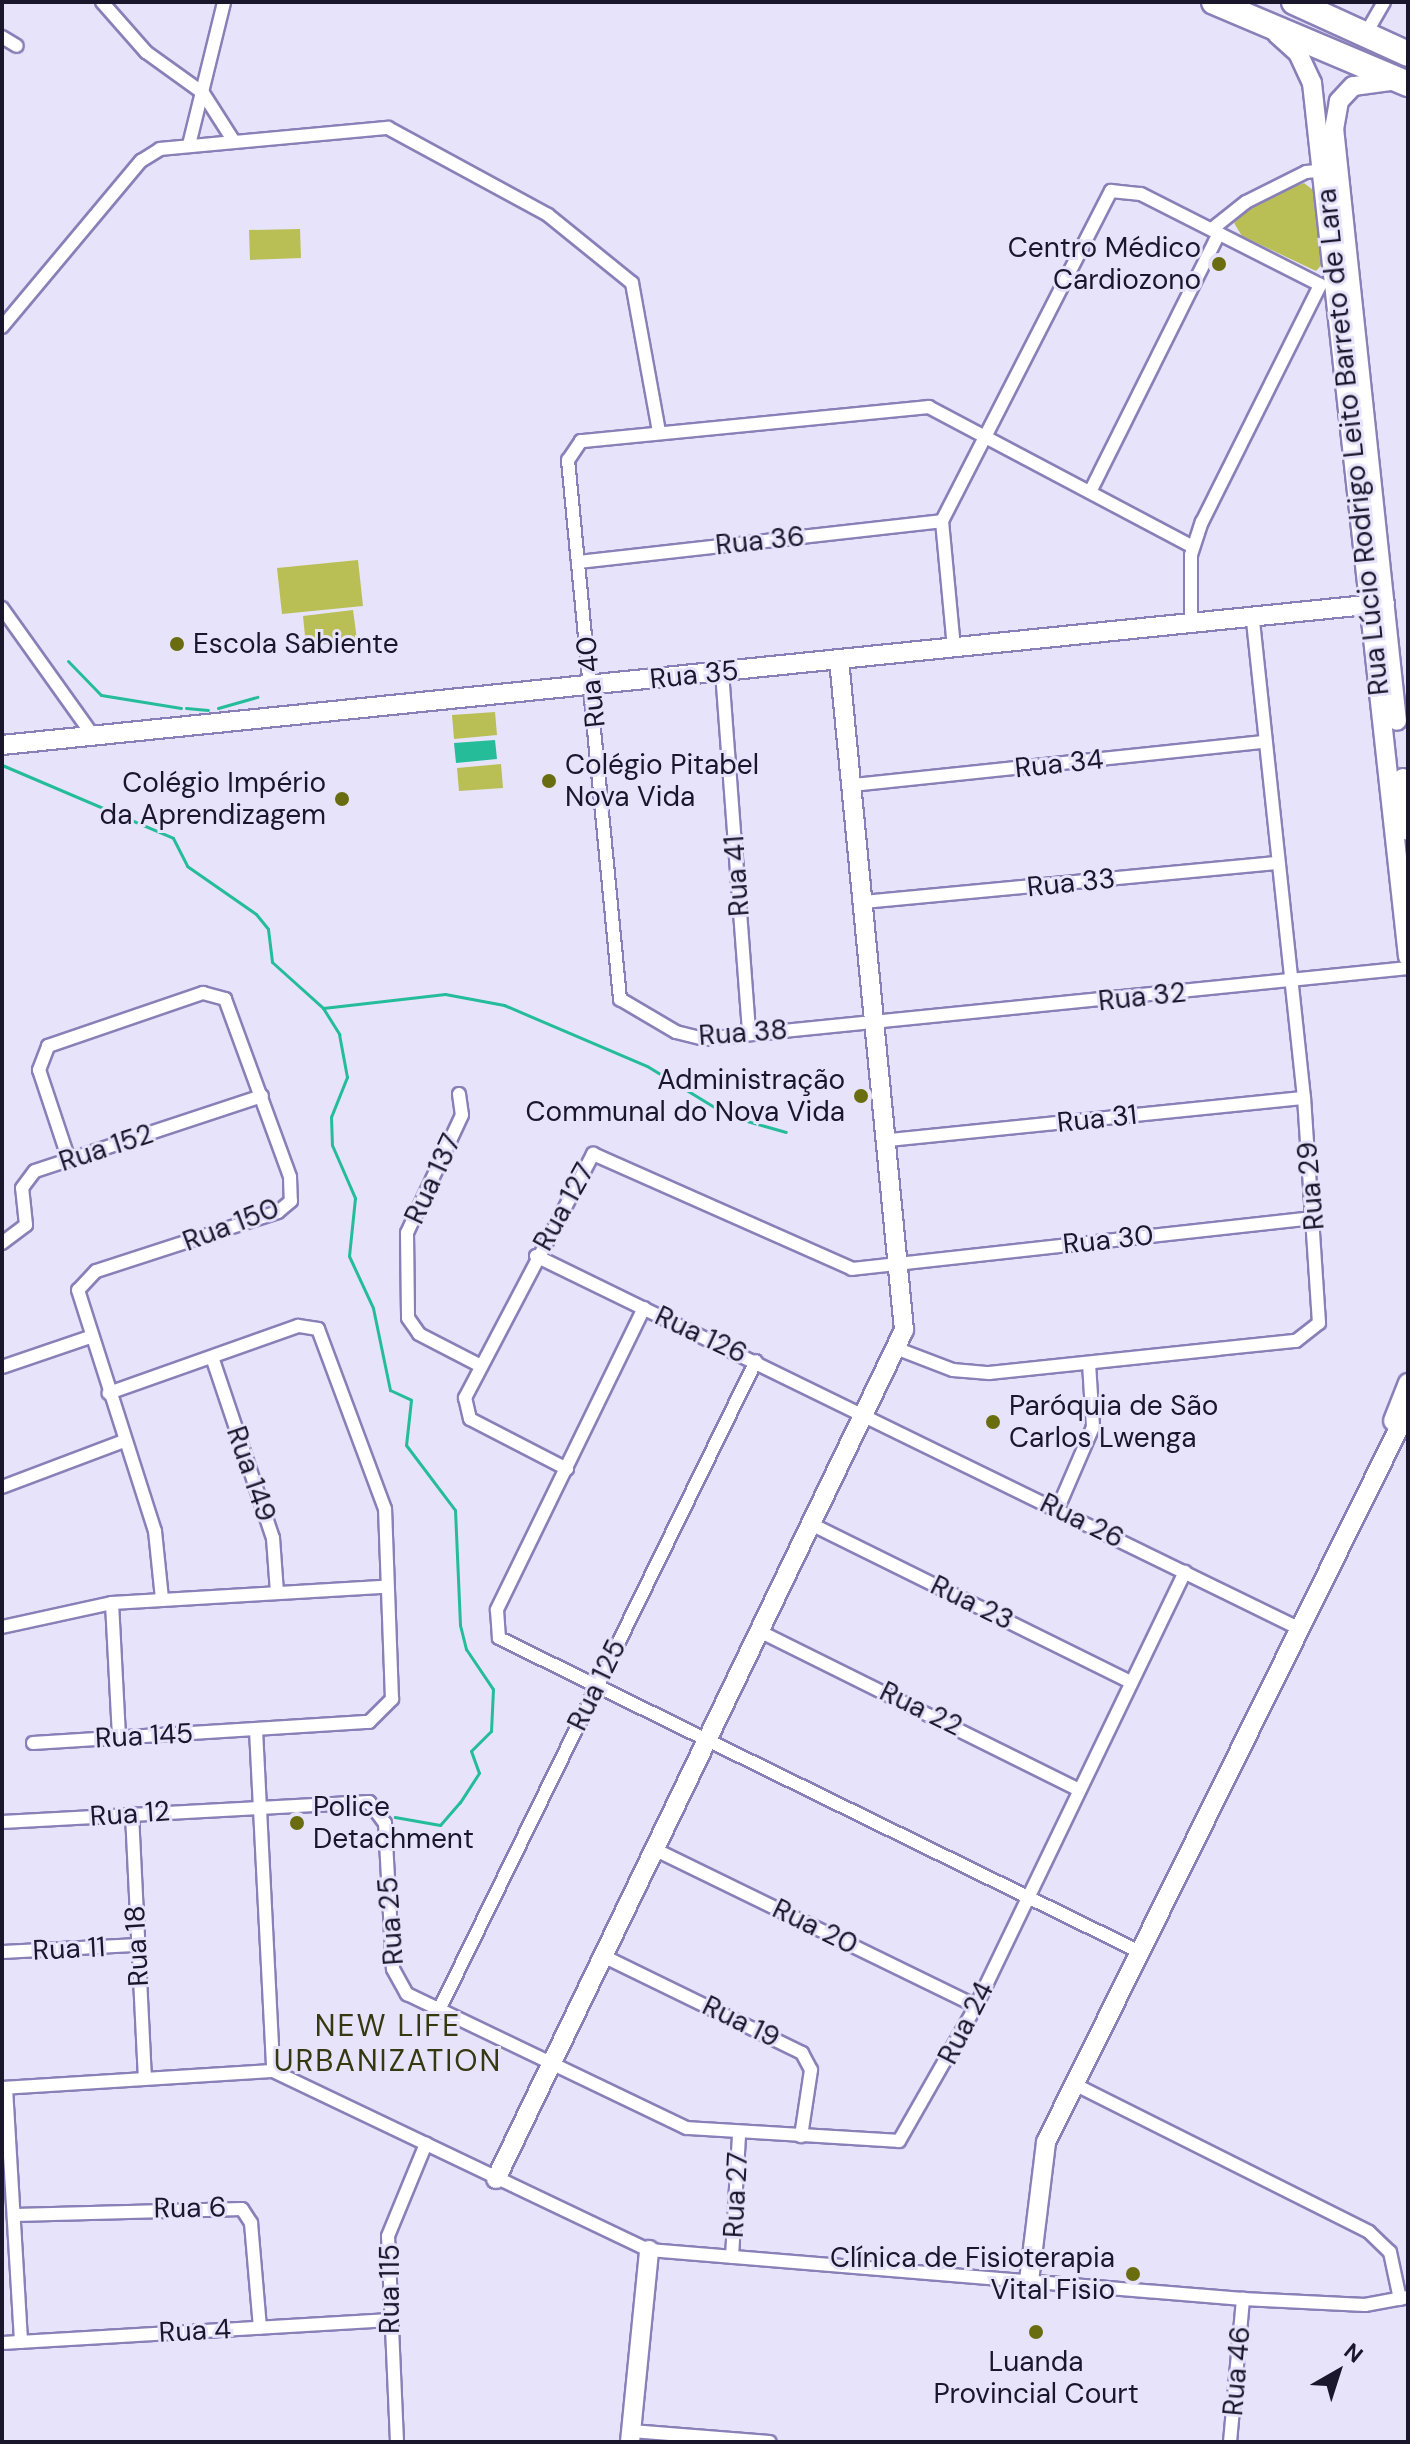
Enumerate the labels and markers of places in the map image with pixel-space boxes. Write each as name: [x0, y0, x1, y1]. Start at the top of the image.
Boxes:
place label: Centro Médico Cardiozono: [1008, 231, 1201, 297]
marker: Centro Médico Cardiozono: [1208, 253, 1230, 275]
place label: Escola Sabiente: [193, 627, 399, 661]
marker: Escola Sabiente: [168, 635, 186, 653]
place label: Colégio Pitabel Nova Vida: [565, 748, 759, 814]
place label: Colégio Império da Aprendizagem: [100, 766, 326, 832]
marker: Colégio Pitabel Nova Vida: [540, 772, 558, 790]
marker: Colégio Império da Aprendizagem: [333, 790, 351, 808]
place label: Administração Communal do Nova Vida: [526, 1063, 845, 1129]
marker: Administração Communal do Nova Vida: [852, 1087, 870, 1105]
place label: Paróquia de São Carlos Lwenga: [1009, 1389, 1218, 1455]
marker: Paróquia de São Carlos Lwenga: [984, 1413, 1002, 1431]
place label: Police Detachment: [313, 1790, 474, 1856]
marker: Police Detachment: [288, 1814, 306, 1832]
place label: Clínica de Fisioterapia Vital Fisio: [830, 2241, 1115, 2307]
marker: Clínica de Fisioterapia Vital Fisio: [1122, 2263, 1144, 2285]
marker: Luanda Provincial Court: [1027, 2323, 1045, 2341]
place label: Luanda Provincial Court: [933, 2345, 1139, 2411]

